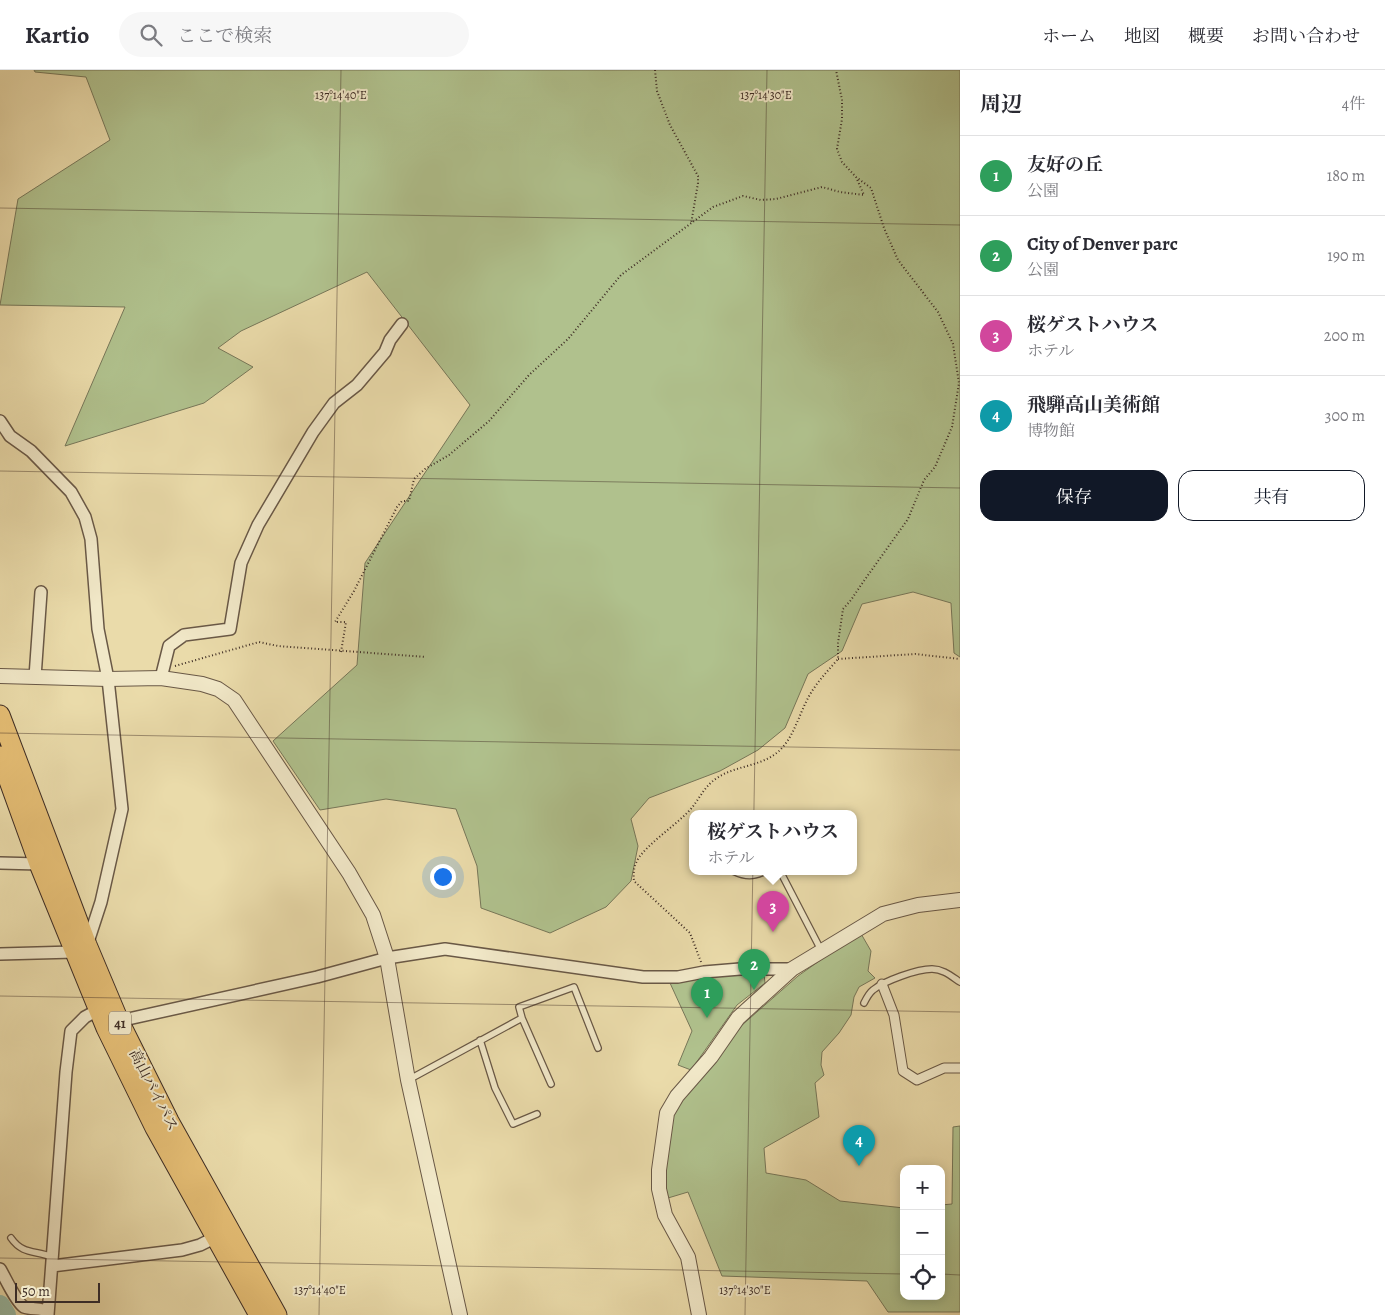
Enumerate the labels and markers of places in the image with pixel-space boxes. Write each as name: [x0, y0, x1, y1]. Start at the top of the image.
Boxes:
pin: 3: [757, 891, 789, 932]
pin: 2: [738, 949, 770, 990]
pin: 1: [691, 977, 723, 1018]
pin: 4: [843, 1125, 875, 1166]

